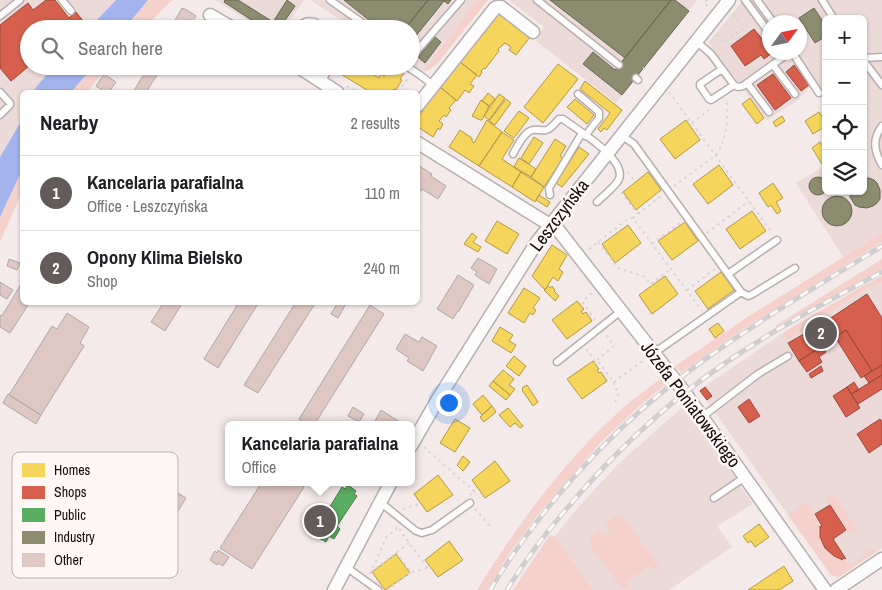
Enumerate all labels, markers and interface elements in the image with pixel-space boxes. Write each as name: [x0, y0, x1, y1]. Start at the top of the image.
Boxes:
north arrow: [762, 15, 807, 60]
map controls: [822, 15, 867, 195]
button: +: [822, 15, 867, 60]
search box: [20, 20, 420, 75]
icon: search: [38, 34, 66, 62]
text: Search here: [78, 35, 163, 61]
button: −: [822, 60, 867, 105]
button: locate: [822, 105, 867, 150]
text: Nearby: [40, 108, 98, 137]
text: 2 results: [350, 112, 400, 134]
button: layers: [822, 150, 867, 195]
text: Kancelaria parafialna: [87, 169, 244, 195]
street label: Leszczyńska: [524, 174, 594, 256]
text: 1: [52, 182, 60, 204]
text: 110 m: [364, 182, 400, 204]
text: Office · Leszczyńska: [87, 195, 208, 217]
text: Opony Klima Bielsko: [87, 244, 243, 270]
text: 2: [52, 257, 60, 279]
text: 240 m: [364, 257, 400, 279]
text: Shop: [87, 270, 118, 292]
pin: 2: [805, 314, 837, 352]
street label: Józefa Poniatowskiego: [635, 336, 747, 472]
your location: [436, 390, 462, 416]
popup: [225, 421, 415, 486]
text: Kancelaria parafialna: [242, 430, 398, 456]
legend: [12, 452, 178, 578]
text: Office: [242, 456, 276, 478]
text: Homes: [54, 461, 91, 479]
text: Shops: [54, 483, 87, 501]
pin: 1: [304, 502, 336, 540]
text: Public: [54, 506, 86, 524]
text: Industry: [54, 528, 95, 546]
text: Other: [54, 551, 83, 569]

